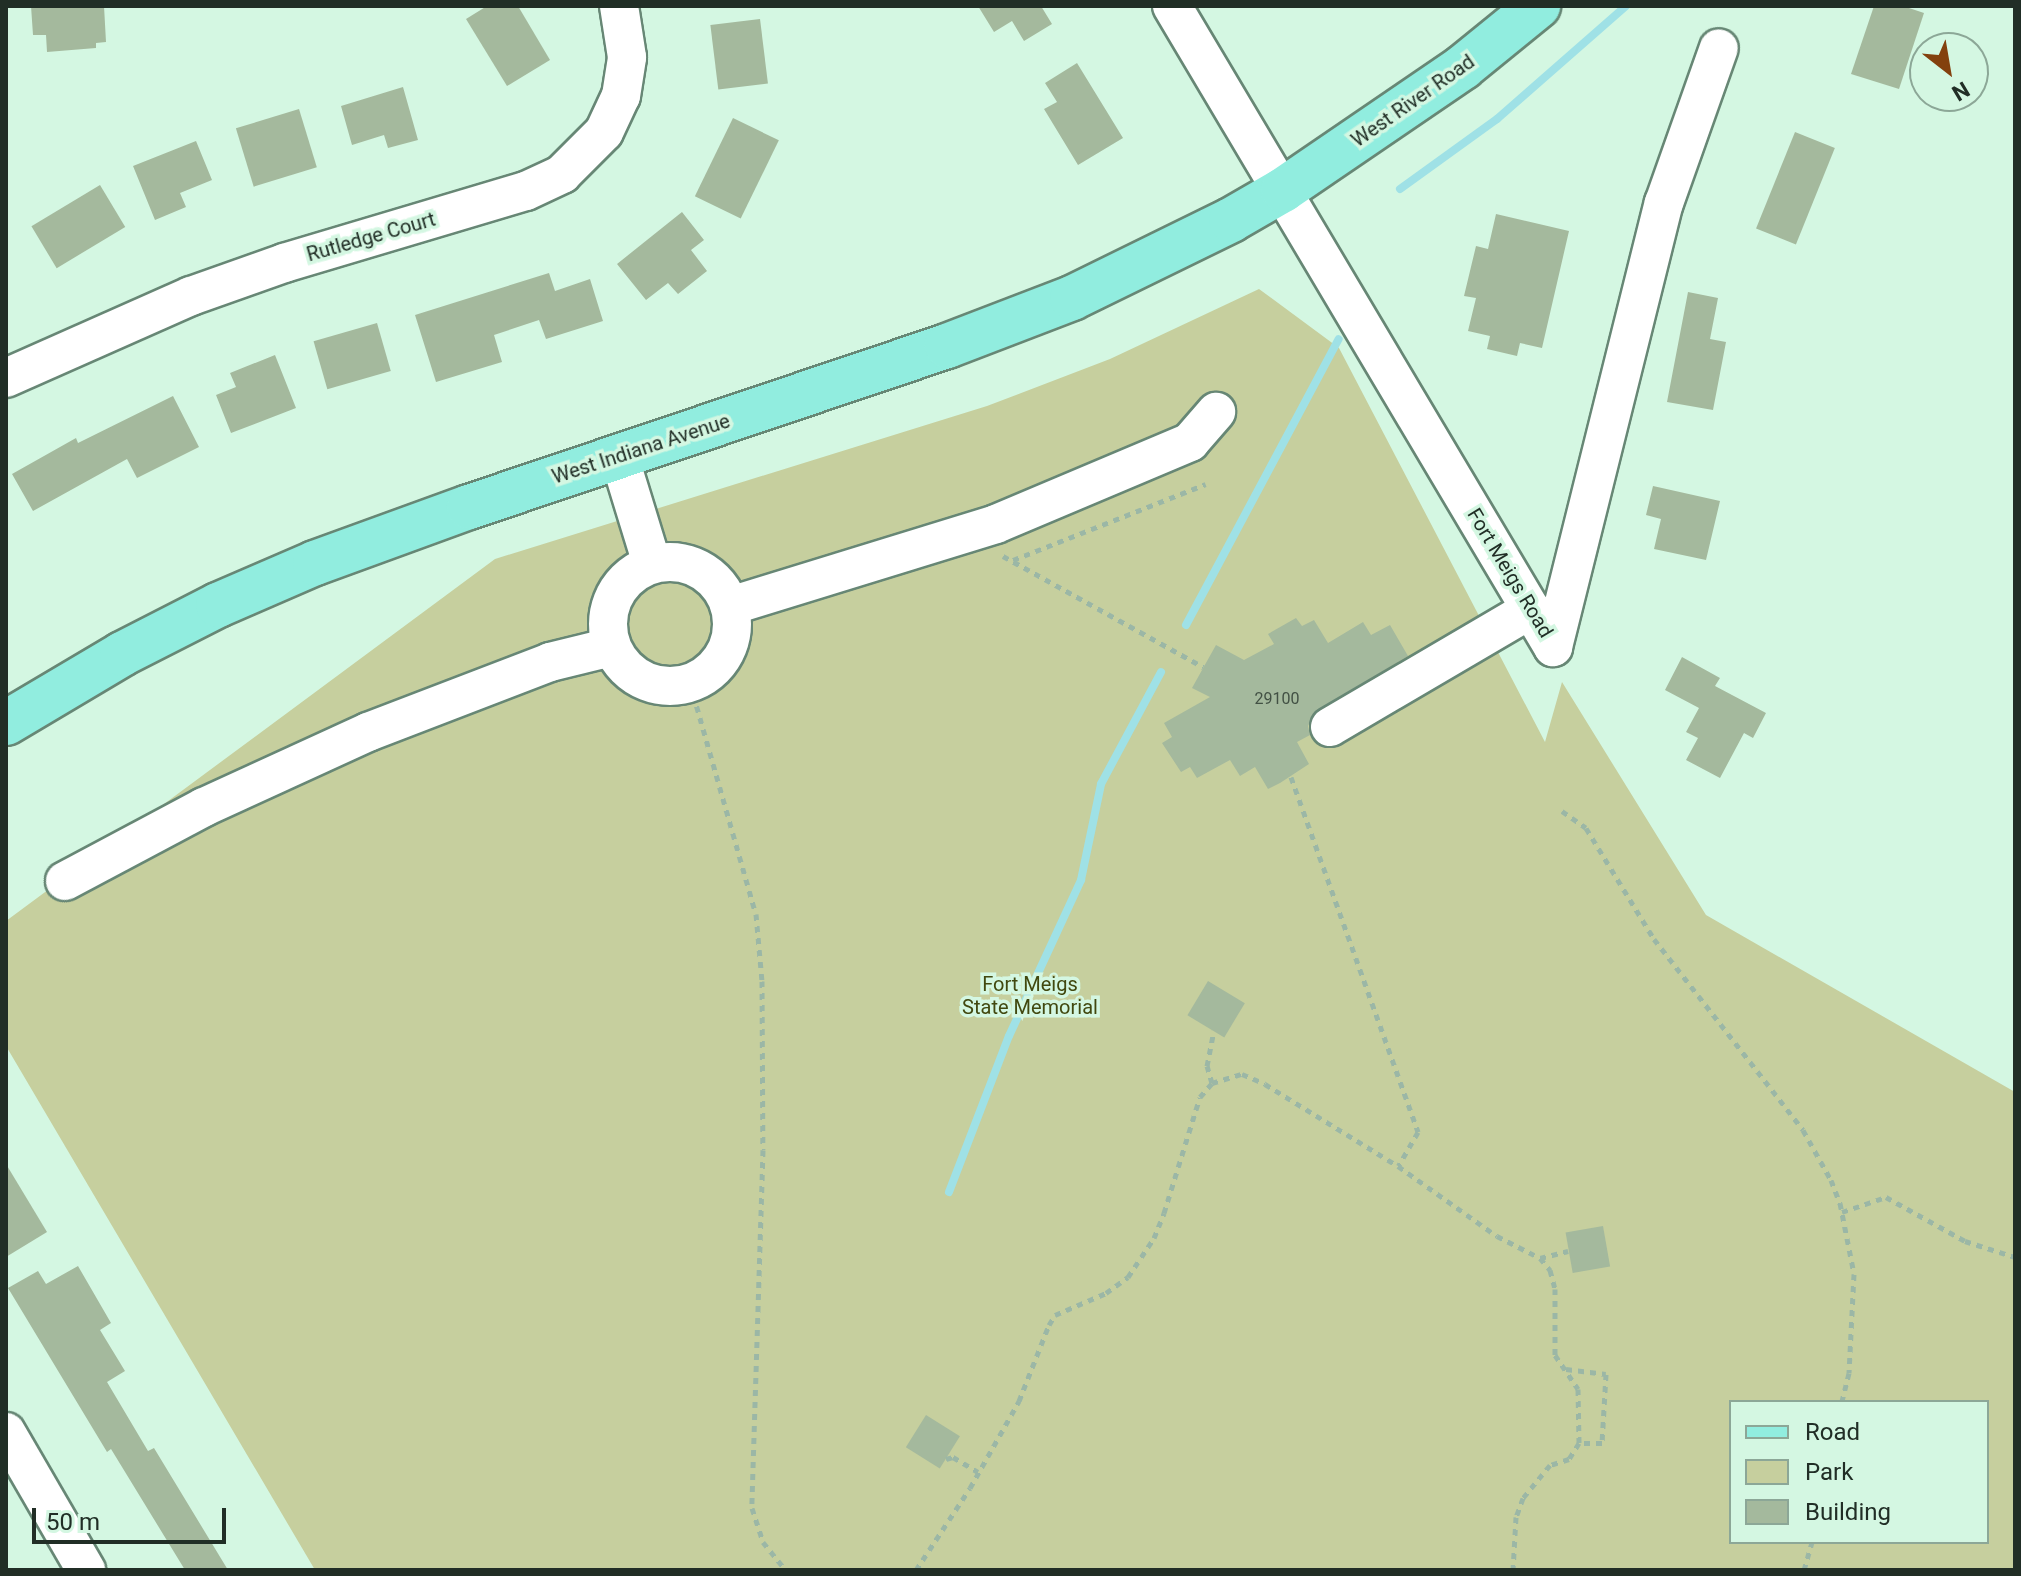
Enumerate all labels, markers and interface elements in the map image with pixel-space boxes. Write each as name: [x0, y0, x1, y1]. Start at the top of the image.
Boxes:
north arrow: [1909, 32, 1989, 112]
street label: West River Road: [1347, 50, 1479, 152]
text: N: [1947, 77, 1974, 106]
street label: Rutledge Court: [304, 207, 438, 267]
street label: West Indiana Avenue: [549, 409, 733, 489]
street label: Fort Meigs Road: [1462, 504, 1558, 642]
house number: 29100: [1255, 689, 1299, 709]
park label: Fort Meigs State Memorial: [962, 973, 1098, 1020]
legend: [1729, 1400, 1989, 1544]
text: Road: [1805, 1418, 1860, 1446]
text: Park: [1805, 1458, 1853, 1486]
scale bar: [36, 1492, 230, 1542]
text: Building: [1805, 1498, 1891, 1526]
text: 50 m: [46, 1508, 100, 1536]

